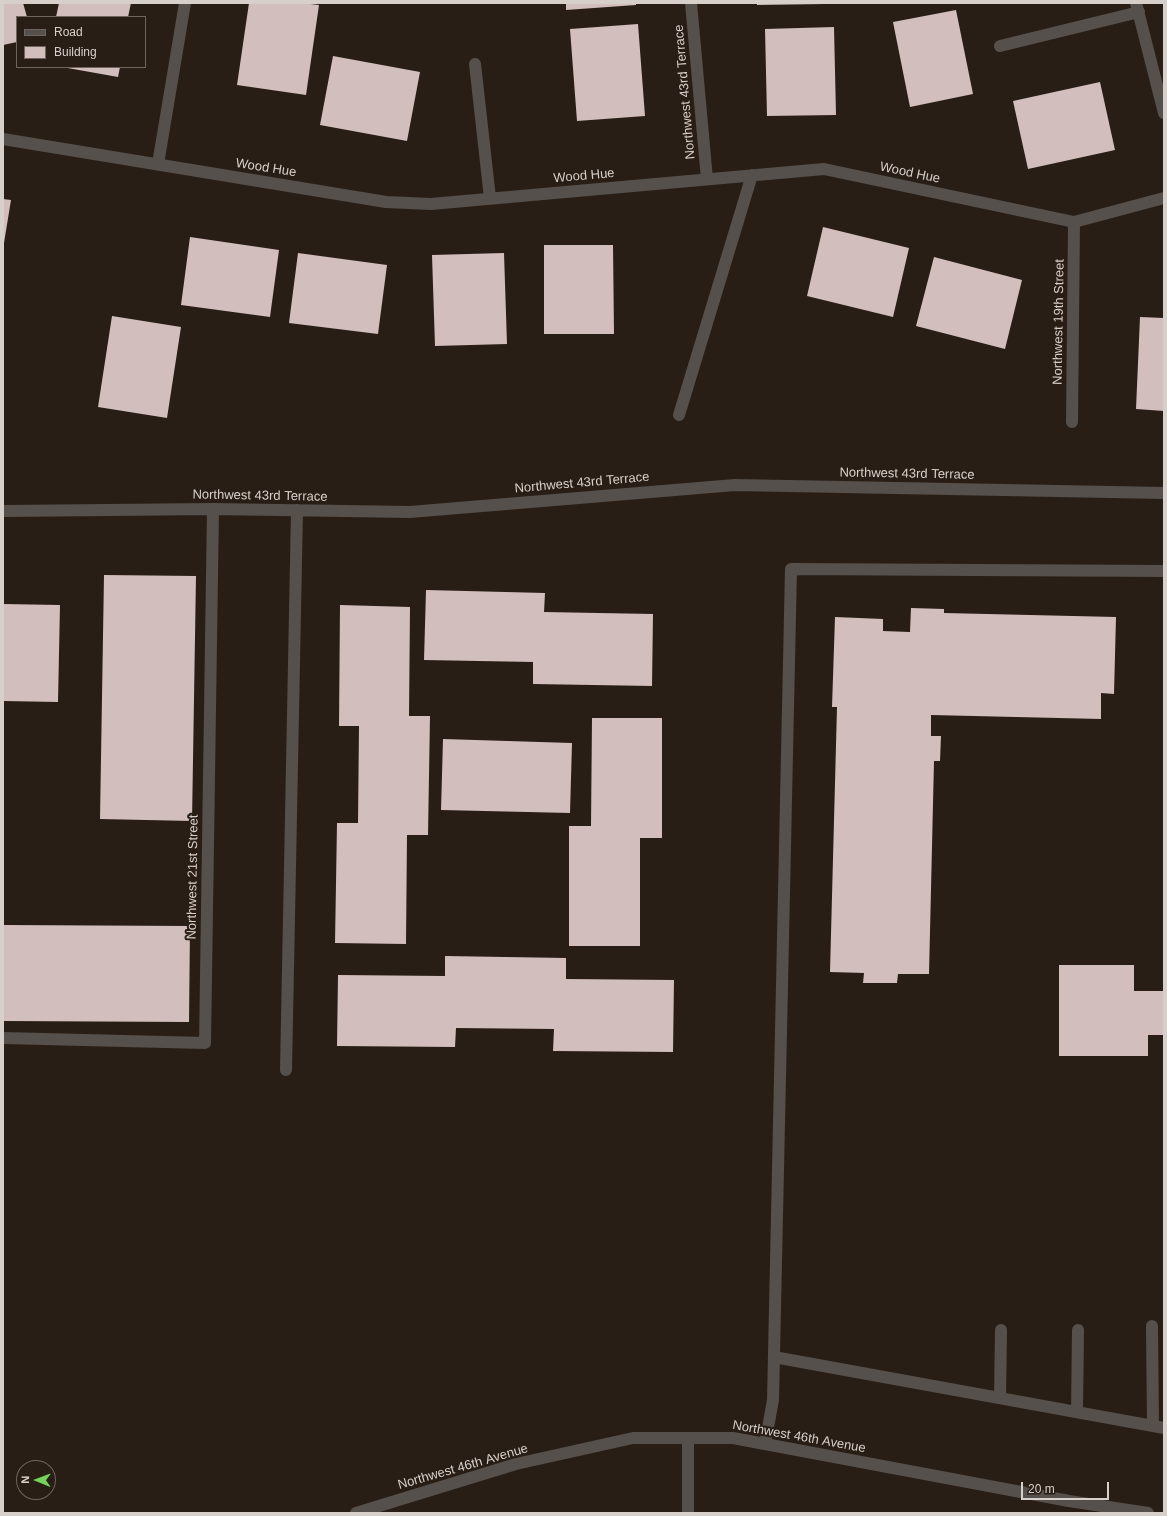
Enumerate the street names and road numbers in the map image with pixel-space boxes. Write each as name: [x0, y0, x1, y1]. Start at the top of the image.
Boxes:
street label: Northwest 43rd Terrace: [671, 24, 699, 160]
street label: Wood Hue: [235, 156, 297, 180]
street label: Wood Hue: [878, 159, 942, 187]
street label: Wood Hue: [553, 166, 615, 186]
street label: Northwest 19th Street: [1050, 259, 1068, 385]
street label: Northwest 43rd Terrace: [839, 465, 975, 483]
street label: Northwest 43rd Terrace: [514, 469, 650, 497]
street label: Northwest 43rd Terrace: [192, 487, 328, 505]
street label: Northwest 21st Street: [184, 814, 202, 940]
street label: Northwest 46th Avenue: [731, 1418, 867, 1456]
street label: Northwest 46th Avenue: [396, 1441, 530, 1493]

